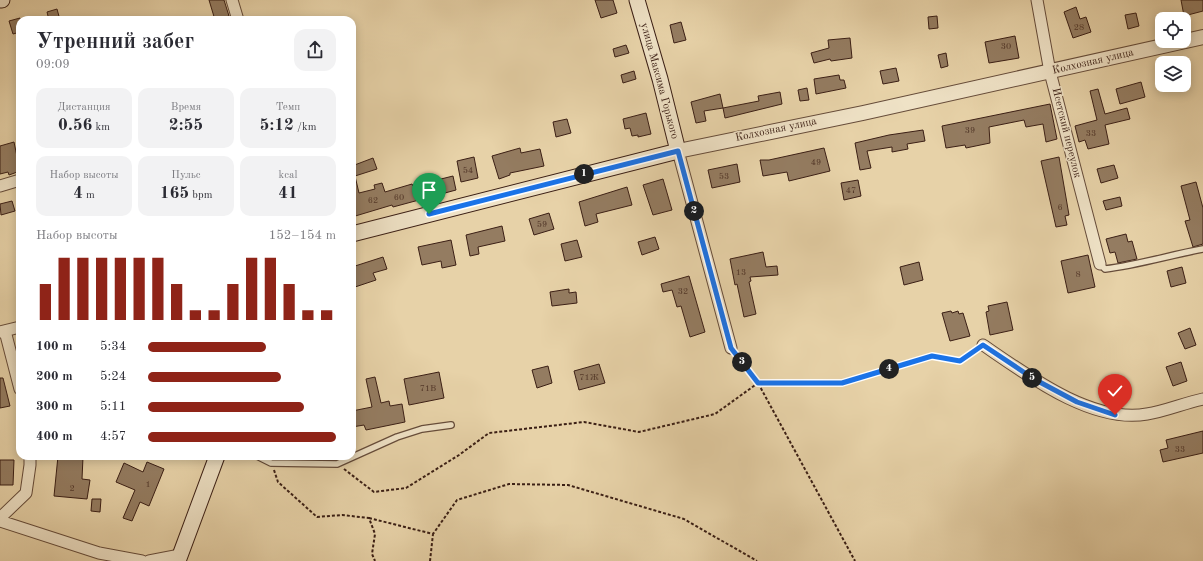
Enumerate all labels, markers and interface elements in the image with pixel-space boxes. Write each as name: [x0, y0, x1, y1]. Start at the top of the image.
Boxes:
map controls: [1155, 12, 1191, 92]
button: locate: [1155, 12, 1191, 48]
street label: улица Максима Горького: [638, 22, 680, 140]
house number: 28: [1074, 23, 1084, 32]
button: share: [294, 29, 336, 71]
text: Утренний забег: [36, 31, 194, 53]
house number: 30: [1001, 42, 1011, 51]
street label: Колхозная улица: [1051, 47, 1135, 77]
button: layers: [1155, 56, 1191, 92]
text: 09:09: [36, 58, 70, 71]
street label: Исетский переулок: [1049, 87, 1083, 180]
text: Дистанция: [57, 102, 111, 113]
text: Время: [171, 102, 201, 113]
text: Темп: [276, 102, 300, 113]
street label: Колхозная улица: [734, 116, 818, 144]
text: 0.56: [58, 117, 92, 134]
text: 2:55: [169, 117, 203, 134]
text: 5:12: [260, 117, 294, 134]
text: km: [92, 122, 110, 133]
text: /km: [294, 122, 316, 133]
house number: 39: [965, 126, 975, 135]
house number: 33: [1086, 129, 1096, 138]
house number: 49: [811, 158, 821, 167]
pin: 1: [574, 164, 594, 184]
house number: 54: [463, 166, 473, 175]
text: 1: [581, 168, 587, 179]
text: Набор высоты: [49, 170, 119, 181]
text: Пульс: [171, 170, 201, 181]
text: kcal: [279, 170, 297, 181]
house number: 53: [719, 172, 729, 181]
pin: [412, 173, 446, 214]
icon: arrive: [418, 179, 440, 201]
text: 4: [73, 185, 83, 202]
text: 165: [160, 185, 189, 202]
text: 41: [278, 185, 298, 202]
house number: 47: [846, 186, 856, 195]
text: m: [83, 190, 95, 201]
text: bpm: [189, 190, 212, 201]
house number: 60: [394, 193, 404, 202]
house number: 62: [368, 196, 378, 205]
pin: 2: [684, 201, 704, 221]
house number: 6: [1057, 203, 1063, 212]
text: 2: [691, 205, 697, 216]
house number: 59: [537, 220, 547, 229]
text: Набор высоты: [36, 229, 118, 242]
text: 152–154 m: [269, 229, 336, 242]
house number: 13: [736, 268, 746, 277]
house number: 8: [1075, 270, 1081, 279]
house number: 32: [678, 287, 688, 296]
text: 100 m: [36, 340, 73, 353]
text: 5:34: [100, 340, 126, 353]
pin: 3: [732, 352, 752, 372]
text: 3: [739, 356, 745, 367]
pin: 4: [879, 359, 899, 379]
text: 4: [886, 363, 892, 374]
pin: 5: [1022, 368, 1042, 388]
text: 200 m: [36, 370, 73, 383]
text: 5:24: [100, 370, 126, 383]
text: 5: [1029, 372, 1035, 383]
house number: 71Ж: [579, 373, 599, 382]
pin: [1098, 374, 1132, 415]
icon: check: [1104, 380, 1126, 402]
house number: 71В: [420, 384, 436, 393]
text: 300 m: [36, 400, 73, 413]
text: 5:11: [100, 400, 126, 413]
text: 400 m: [36, 430, 73, 443]
text: 4:57: [100, 430, 126, 443]
house number: 33: [1175, 445, 1185, 454]
house number: 1: [145, 480, 151, 489]
house number: 2: [69, 484, 75, 493]

